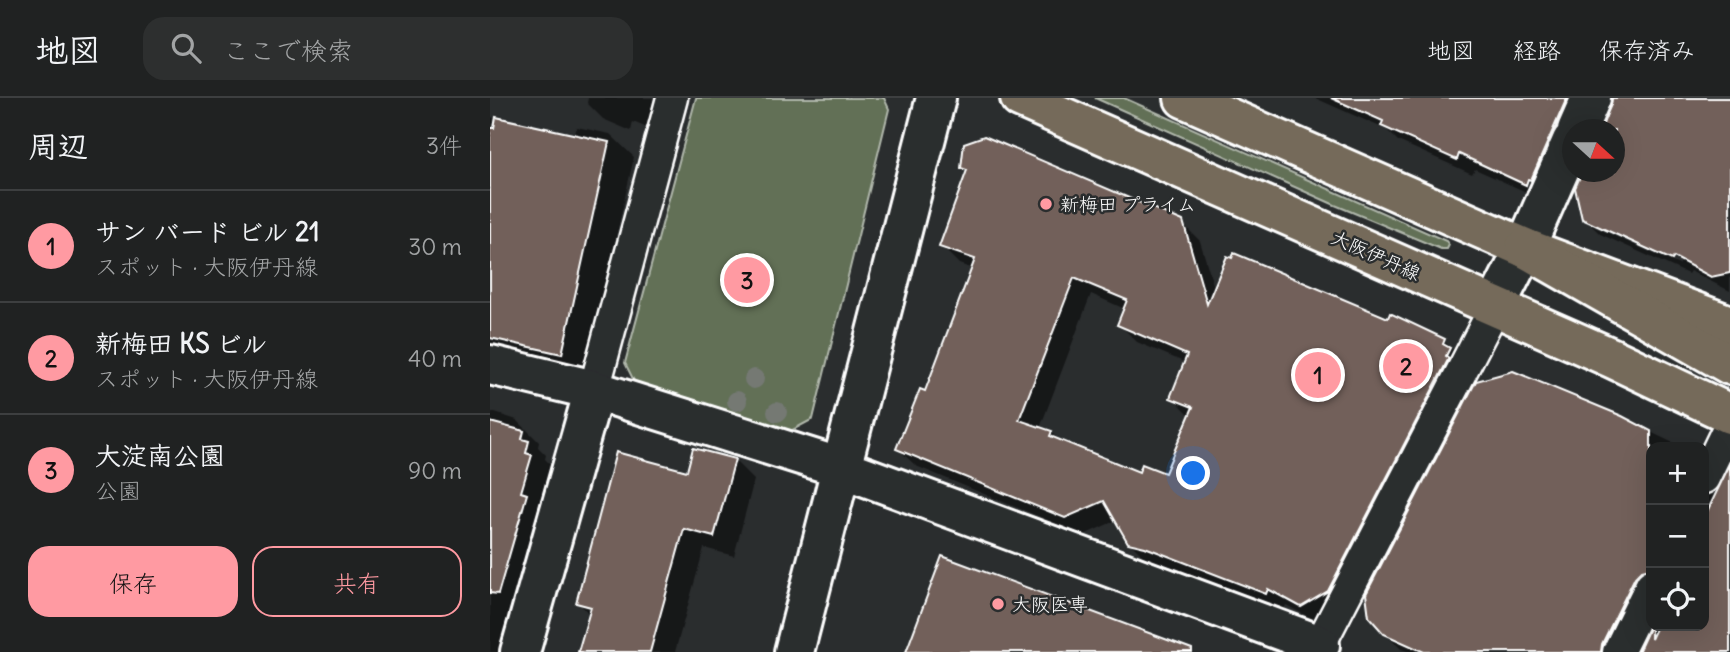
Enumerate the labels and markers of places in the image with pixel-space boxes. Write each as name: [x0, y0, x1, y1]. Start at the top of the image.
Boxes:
place label: 新梅田 プライム: [1060, 192, 1196, 216]
marker: 新梅田 プライム: [1038, 196, 1054, 212]
pin: 3: [724, 254, 770, 306]
pin: 2: [1383, 340, 1429, 392]
pin: 1: [1295, 349, 1341, 401]
place label: 大阪医専: [1012, 592, 1088, 616]
marker: 大阪医専: [990, 596, 1006, 612]

